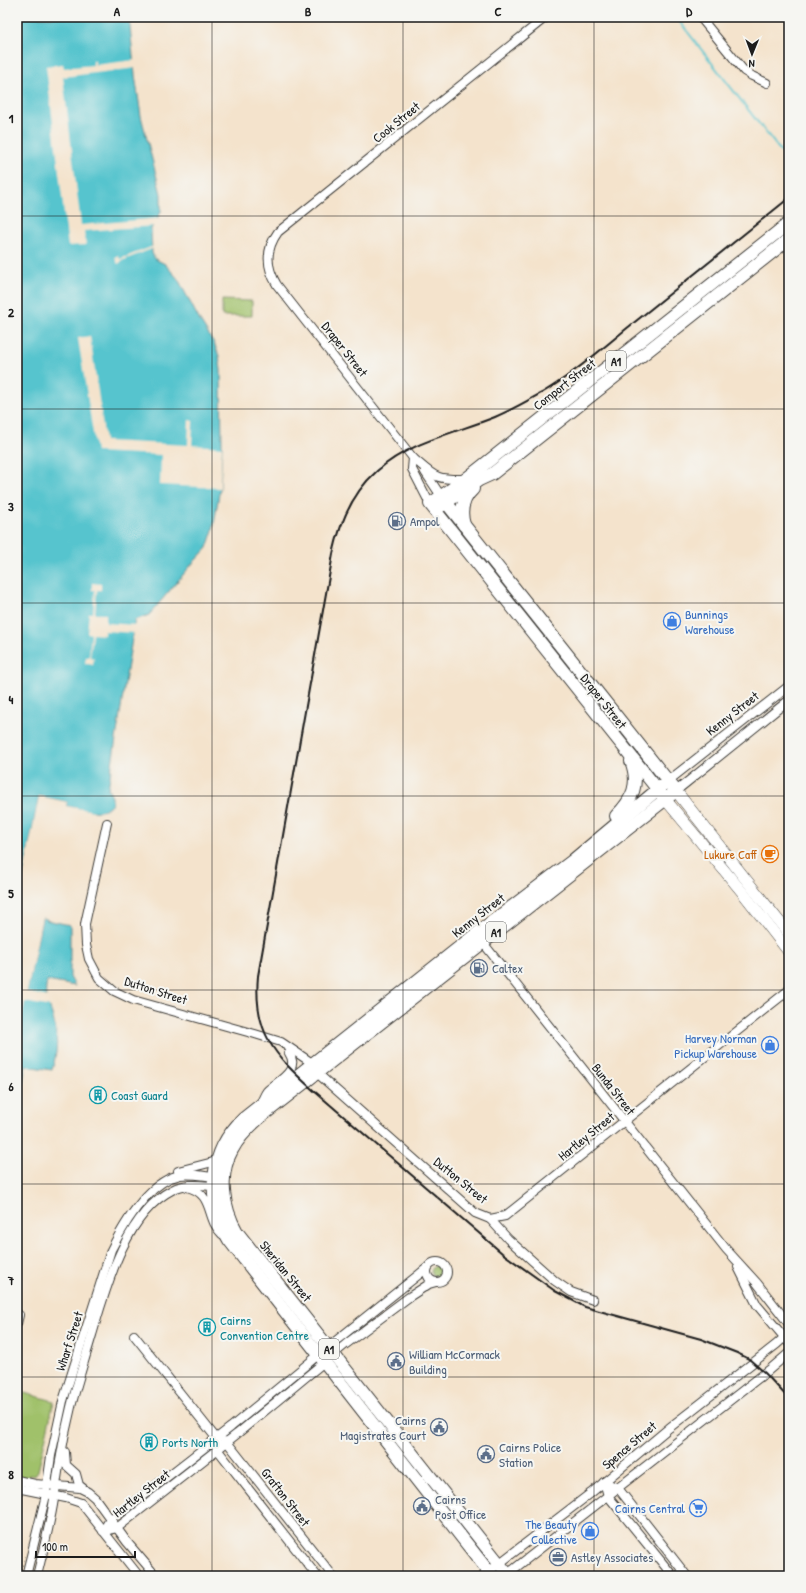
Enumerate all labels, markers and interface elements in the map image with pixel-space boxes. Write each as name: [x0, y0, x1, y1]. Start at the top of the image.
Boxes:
text: A: [114, 2, 121, 20]
text: B: [305, 2, 312, 20]
text: C: [494, 2, 502, 20]
text: D: [686, 2, 693, 20]
north arrow: [732, 34, 772, 74]
text: N: [749, 57, 755, 71]
street label: Cook Street: [368, 97, 424, 147]
text: 1: [9, 109, 14, 127]
text: 2: [8, 303, 15, 321]
street label: Draper Street: [318, 318, 373, 381]
road number: A1: [606, 351, 626, 371]
street label: Comport Street: [529, 354, 599, 414]
text: 3: [8, 497, 14, 515]
fuel station icon: Ampol: [387, 511, 407, 531]
place label: Ampol: [410, 512, 440, 530]
place label: Bunnings Warehouse: [685, 605, 734, 638]
shop icon: Bunnings Warehouse: [662, 611, 682, 631]
street label: Draper Street: [577, 670, 632, 733]
street label: Kenny Street: [702, 686, 763, 739]
text: 4: [9, 690, 14, 708]
cafe icon: Lukure Caff: [760, 844, 780, 864]
place label: Lukure Caff: [704, 845, 757, 863]
text: 5: [8, 884, 14, 902]
street label: Kenny Street: [448, 888, 509, 941]
road number: A1: [486, 922, 506, 942]
fuel station icon: Caltex: [469, 958, 489, 978]
place label: Caltex: [492, 959, 523, 977]
street label: Dutton Street: [122, 971, 190, 1009]
place label: Harvey Norman Pickup Warehouse: [674, 1029, 757, 1062]
shop icon: Harvey Norman Pickup Warehouse: [760, 1035, 780, 1055]
street label: Bunda Street: [588, 1059, 640, 1119]
text: 6: [8, 1077, 14, 1095]
building icon: Coast Guard: [88, 1085, 108, 1105]
place label: Coast Guard: [111, 1086, 168, 1104]
street label: Hartley Street: [554, 1107, 619, 1164]
street label: Dutton Street: [430, 1153, 492, 1208]
street label: Sheridan Street: [256, 1237, 317, 1306]
text: 7: [7, 1271, 15, 1289]
street label: Wharf Street: [51, 1308, 87, 1373]
place label: Cairns Convention Centre: [220, 1311, 309, 1344]
building icon: Cairns Convention Centre: [197, 1317, 217, 1337]
road number: A1: [319, 1339, 339, 1359]
place label: William McCormack Building: [409, 1345, 500, 1378]
public building icon: William McCormack Building: [386, 1351, 406, 1371]
place label: Cairns Magistrates Court: [340, 1411, 427, 1444]
public building icon: Cairns Magistrates Court: [429, 1417, 449, 1437]
street label: Spence Street: [598, 1417, 660, 1473]
building icon: Ports North: [139, 1432, 159, 1452]
place label: Ports North: [162, 1433, 219, 1451]
place label: Cairns Police Station: [499, 1438, 561, 1471]
public building icon: Cairns Police Station: [476, 1444, 496, 1464]
street label: Grafton Street: [257, 1464, 315, 1530]
text: 8: [8, 1465, 14, 1483]
street label: Hartley Street: [109, 1465, 174, 1521]
place label: Cairns Post Office: [435, 1490, 486, 1523]
public building icon: Cairns Post Office: [412, 1496, 432, 1516]
supermarket icon: Cairns Central: [688, 1498, 708, 1518]
place label: Cairns Central: [615, 1499, 686, 1517]
place label: The Beauty Collective: [525, 1515, 577, 1548]
shop icon: The Beauty Collective: [580, 1521, 600, 1541]
scale bar: [36, 1533, 135, 1559]
text: 100 m: [42, 1538, 68, 1555]
office icon: Astley Associates: [548, 1547, 568, 1567]
place label: Astley Associates: [571, 1548, 653, 1566]

